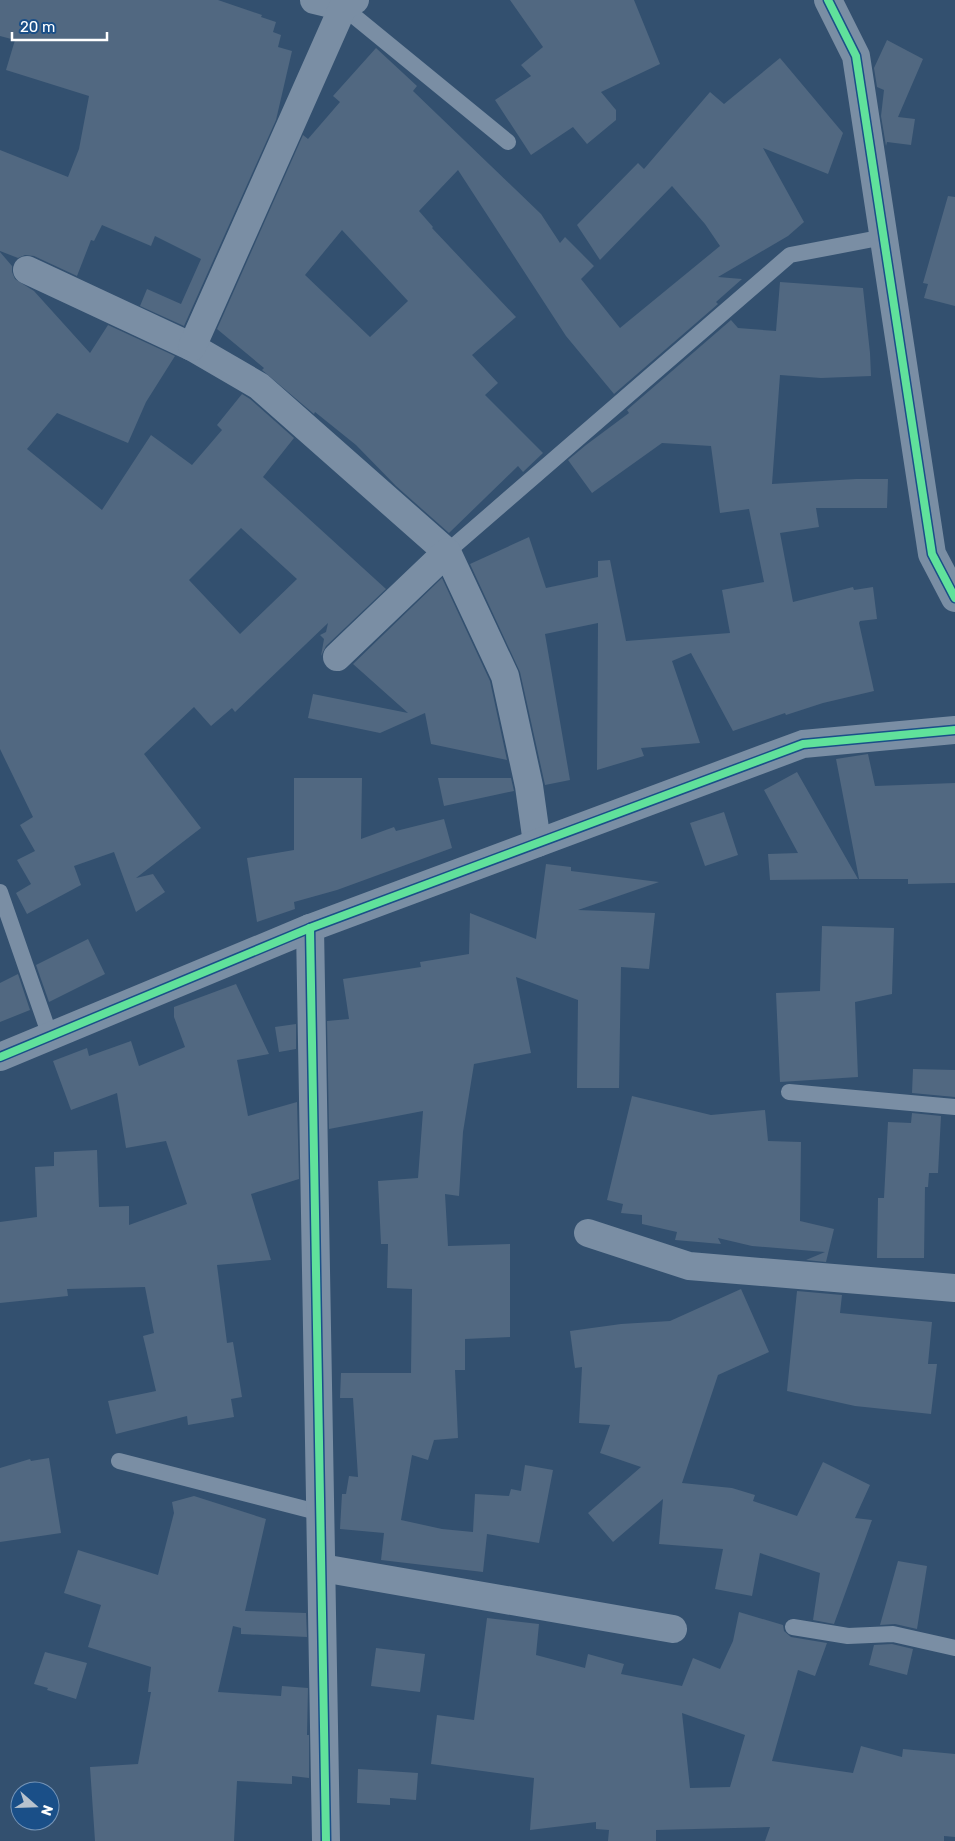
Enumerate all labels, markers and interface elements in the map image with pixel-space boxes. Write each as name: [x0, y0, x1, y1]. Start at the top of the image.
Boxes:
scale bar: [12, 10, 108, 42]
text: 20 m: [20, 18, 55, 36]
north arrow: [10, 1781, 60, 1831]
text: N: [37, 1803, 56, 1818]

